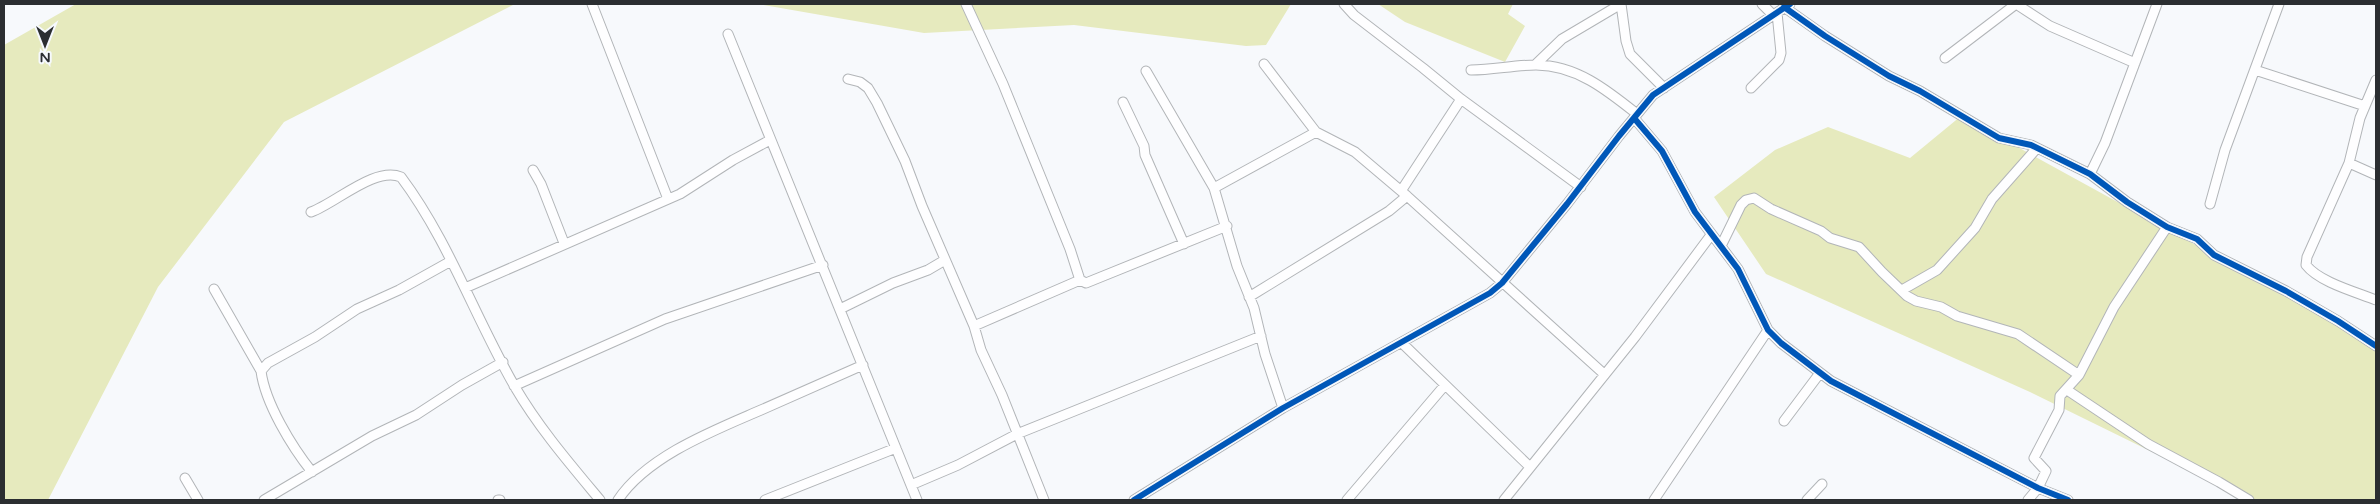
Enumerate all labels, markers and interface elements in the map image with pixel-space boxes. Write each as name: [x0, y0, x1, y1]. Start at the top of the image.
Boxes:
north arrow: [20, 20, 70, 70]
text: N: [39, 49, 51, 66]

